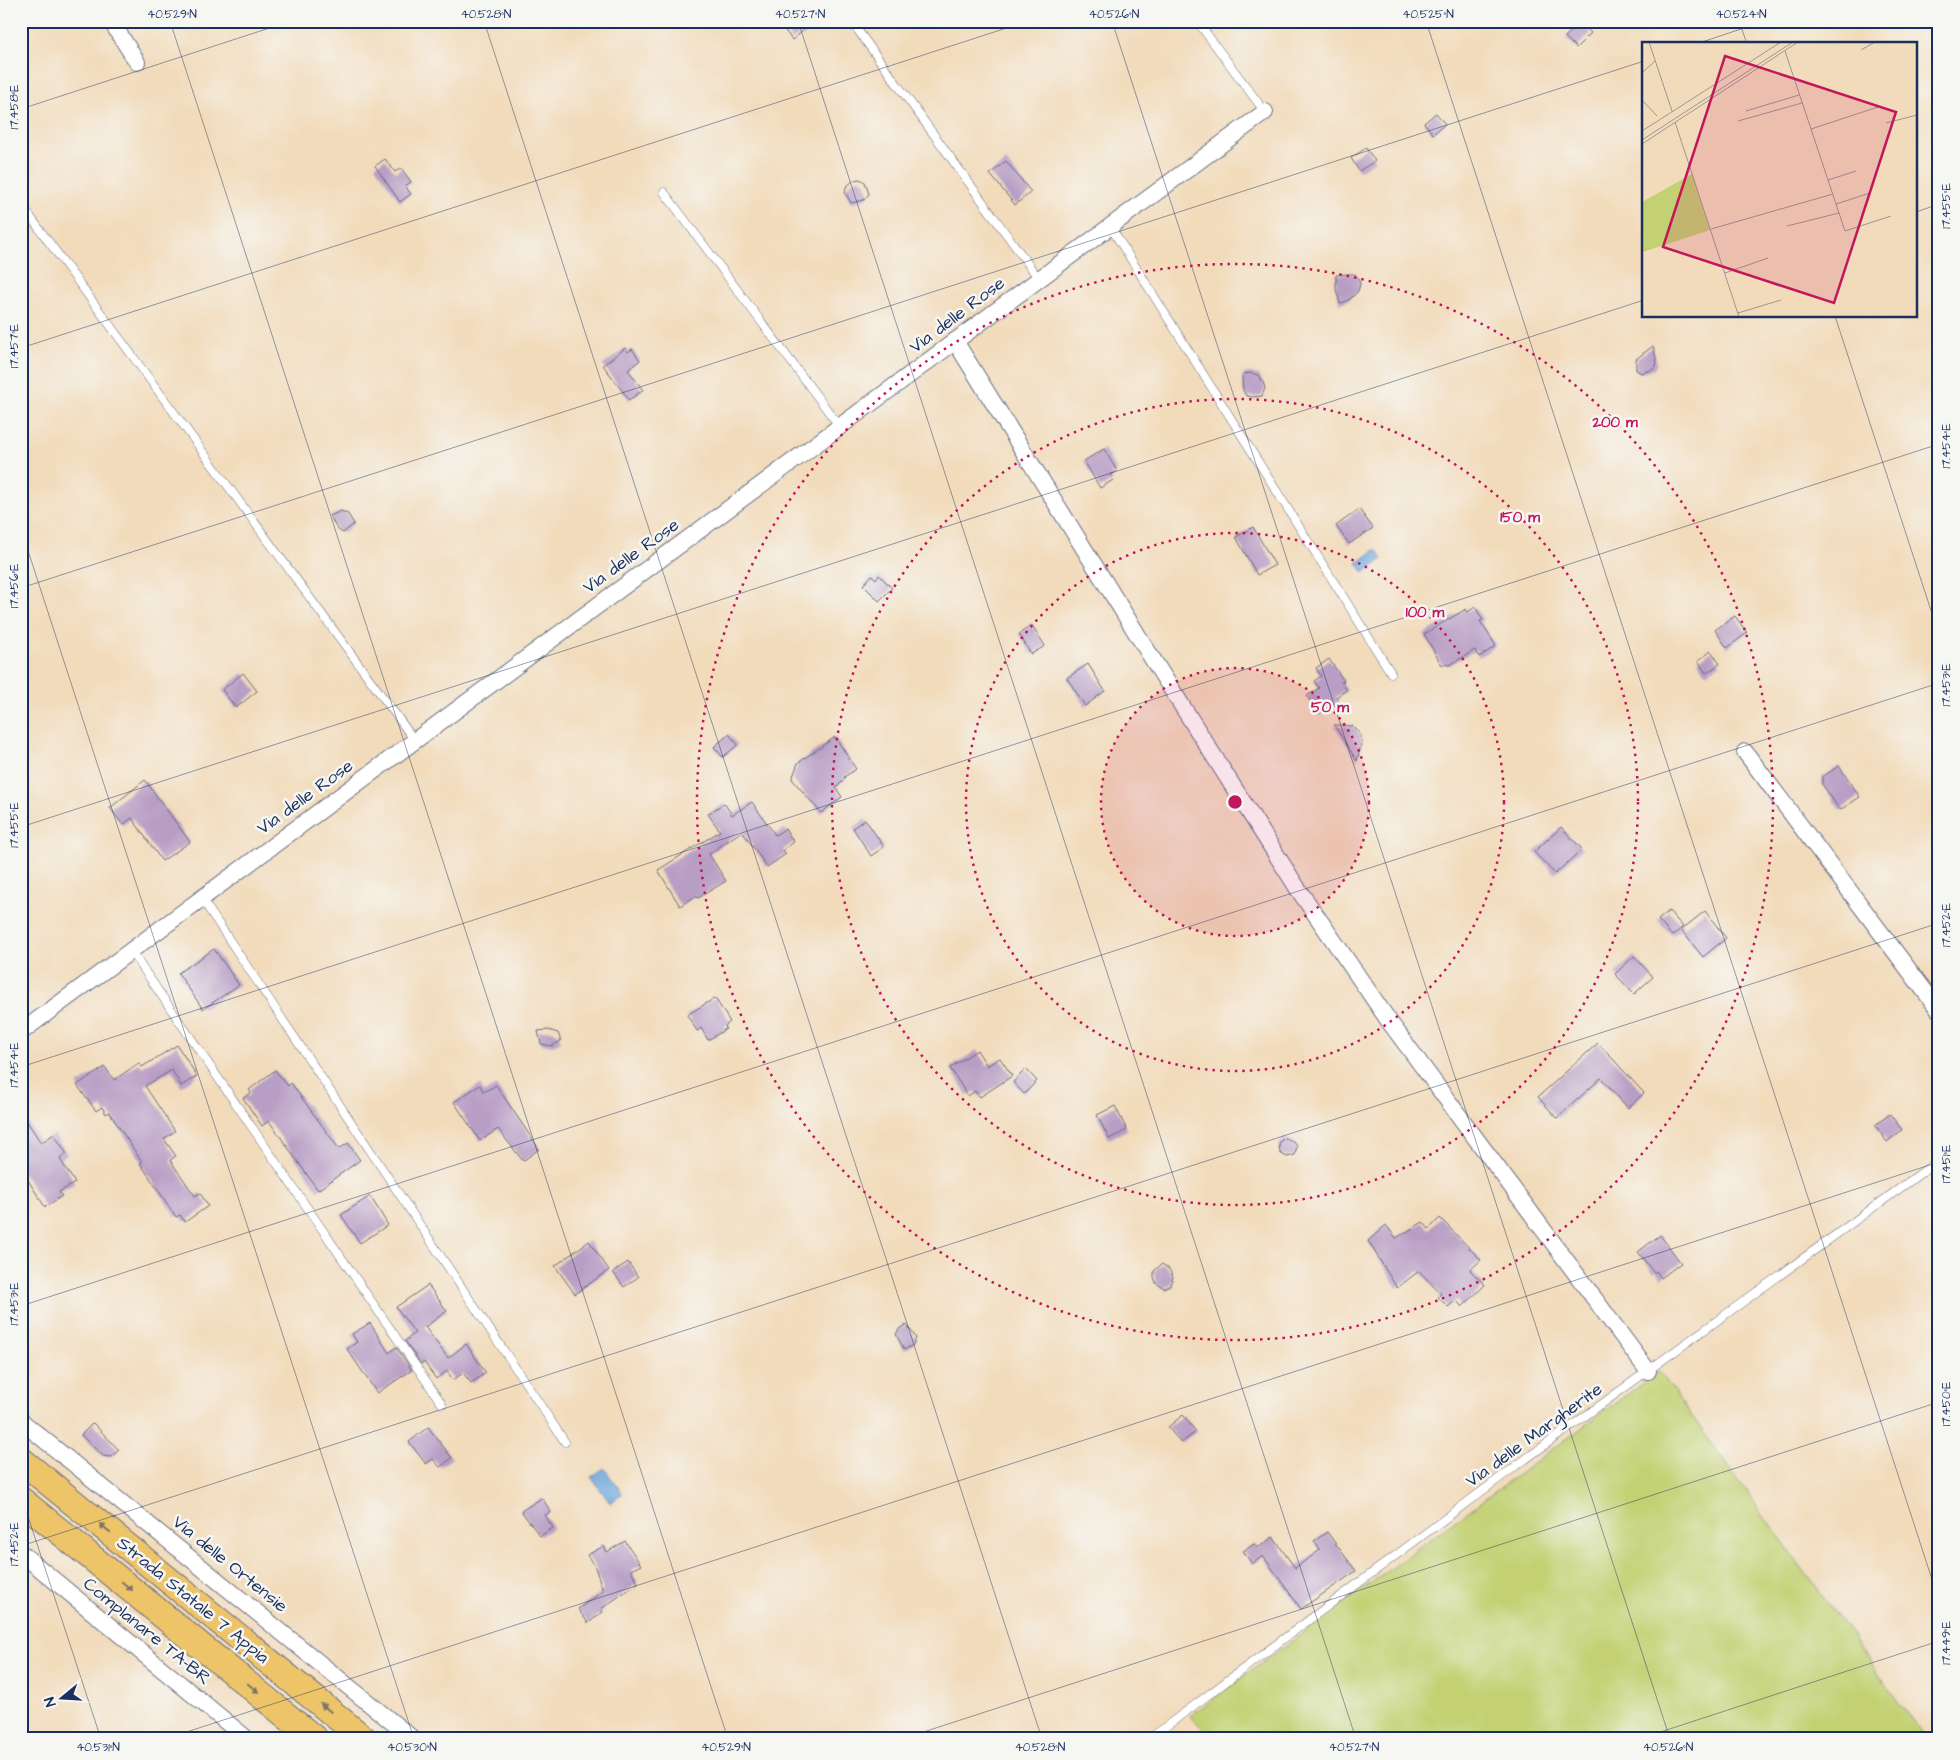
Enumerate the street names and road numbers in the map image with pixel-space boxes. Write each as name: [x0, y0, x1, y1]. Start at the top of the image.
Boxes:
street label: Via delle Rose: [904, 271, 1010, 359]
street label: Via delle Rose: [578, 512, 685, 600]
street label: Via delle Rose: [252, 753, 359, 841]
street label: Via delle Margherite: [1461, 1377, 1608, 1494]
street label: Via delle Ortensie: [167, 1510, 293, 1618]
street label: Strada Statale 7 Appia: [112, 1531, 274, 1669]
street label: Complanare TA-BR: [78, 1572, 216, 1690]

